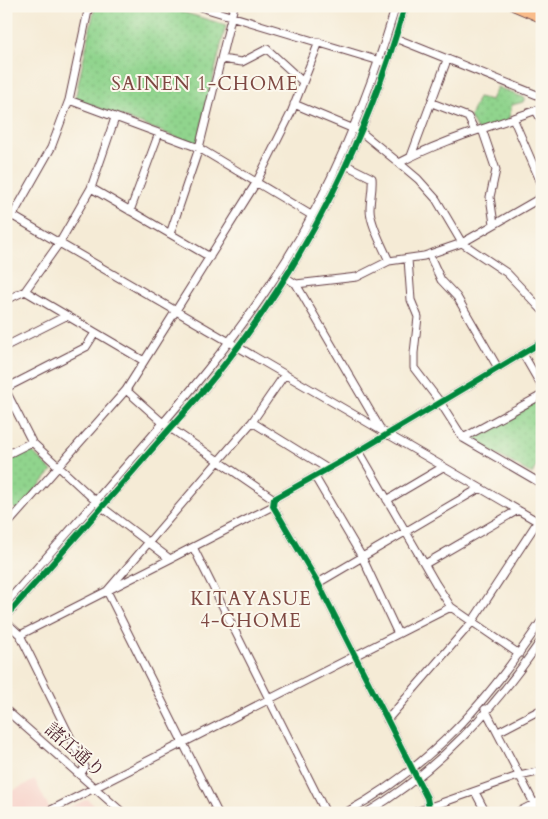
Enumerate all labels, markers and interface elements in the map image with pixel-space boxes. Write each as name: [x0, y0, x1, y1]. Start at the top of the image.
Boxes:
district label: SAINEN 1-CHOME: [111, 71, 299, 97]
district label: KITAYASUE 4-CHOME: [190, 586, 312, 634]
street label: 諸江通り: [39, 717, 110, 783]

